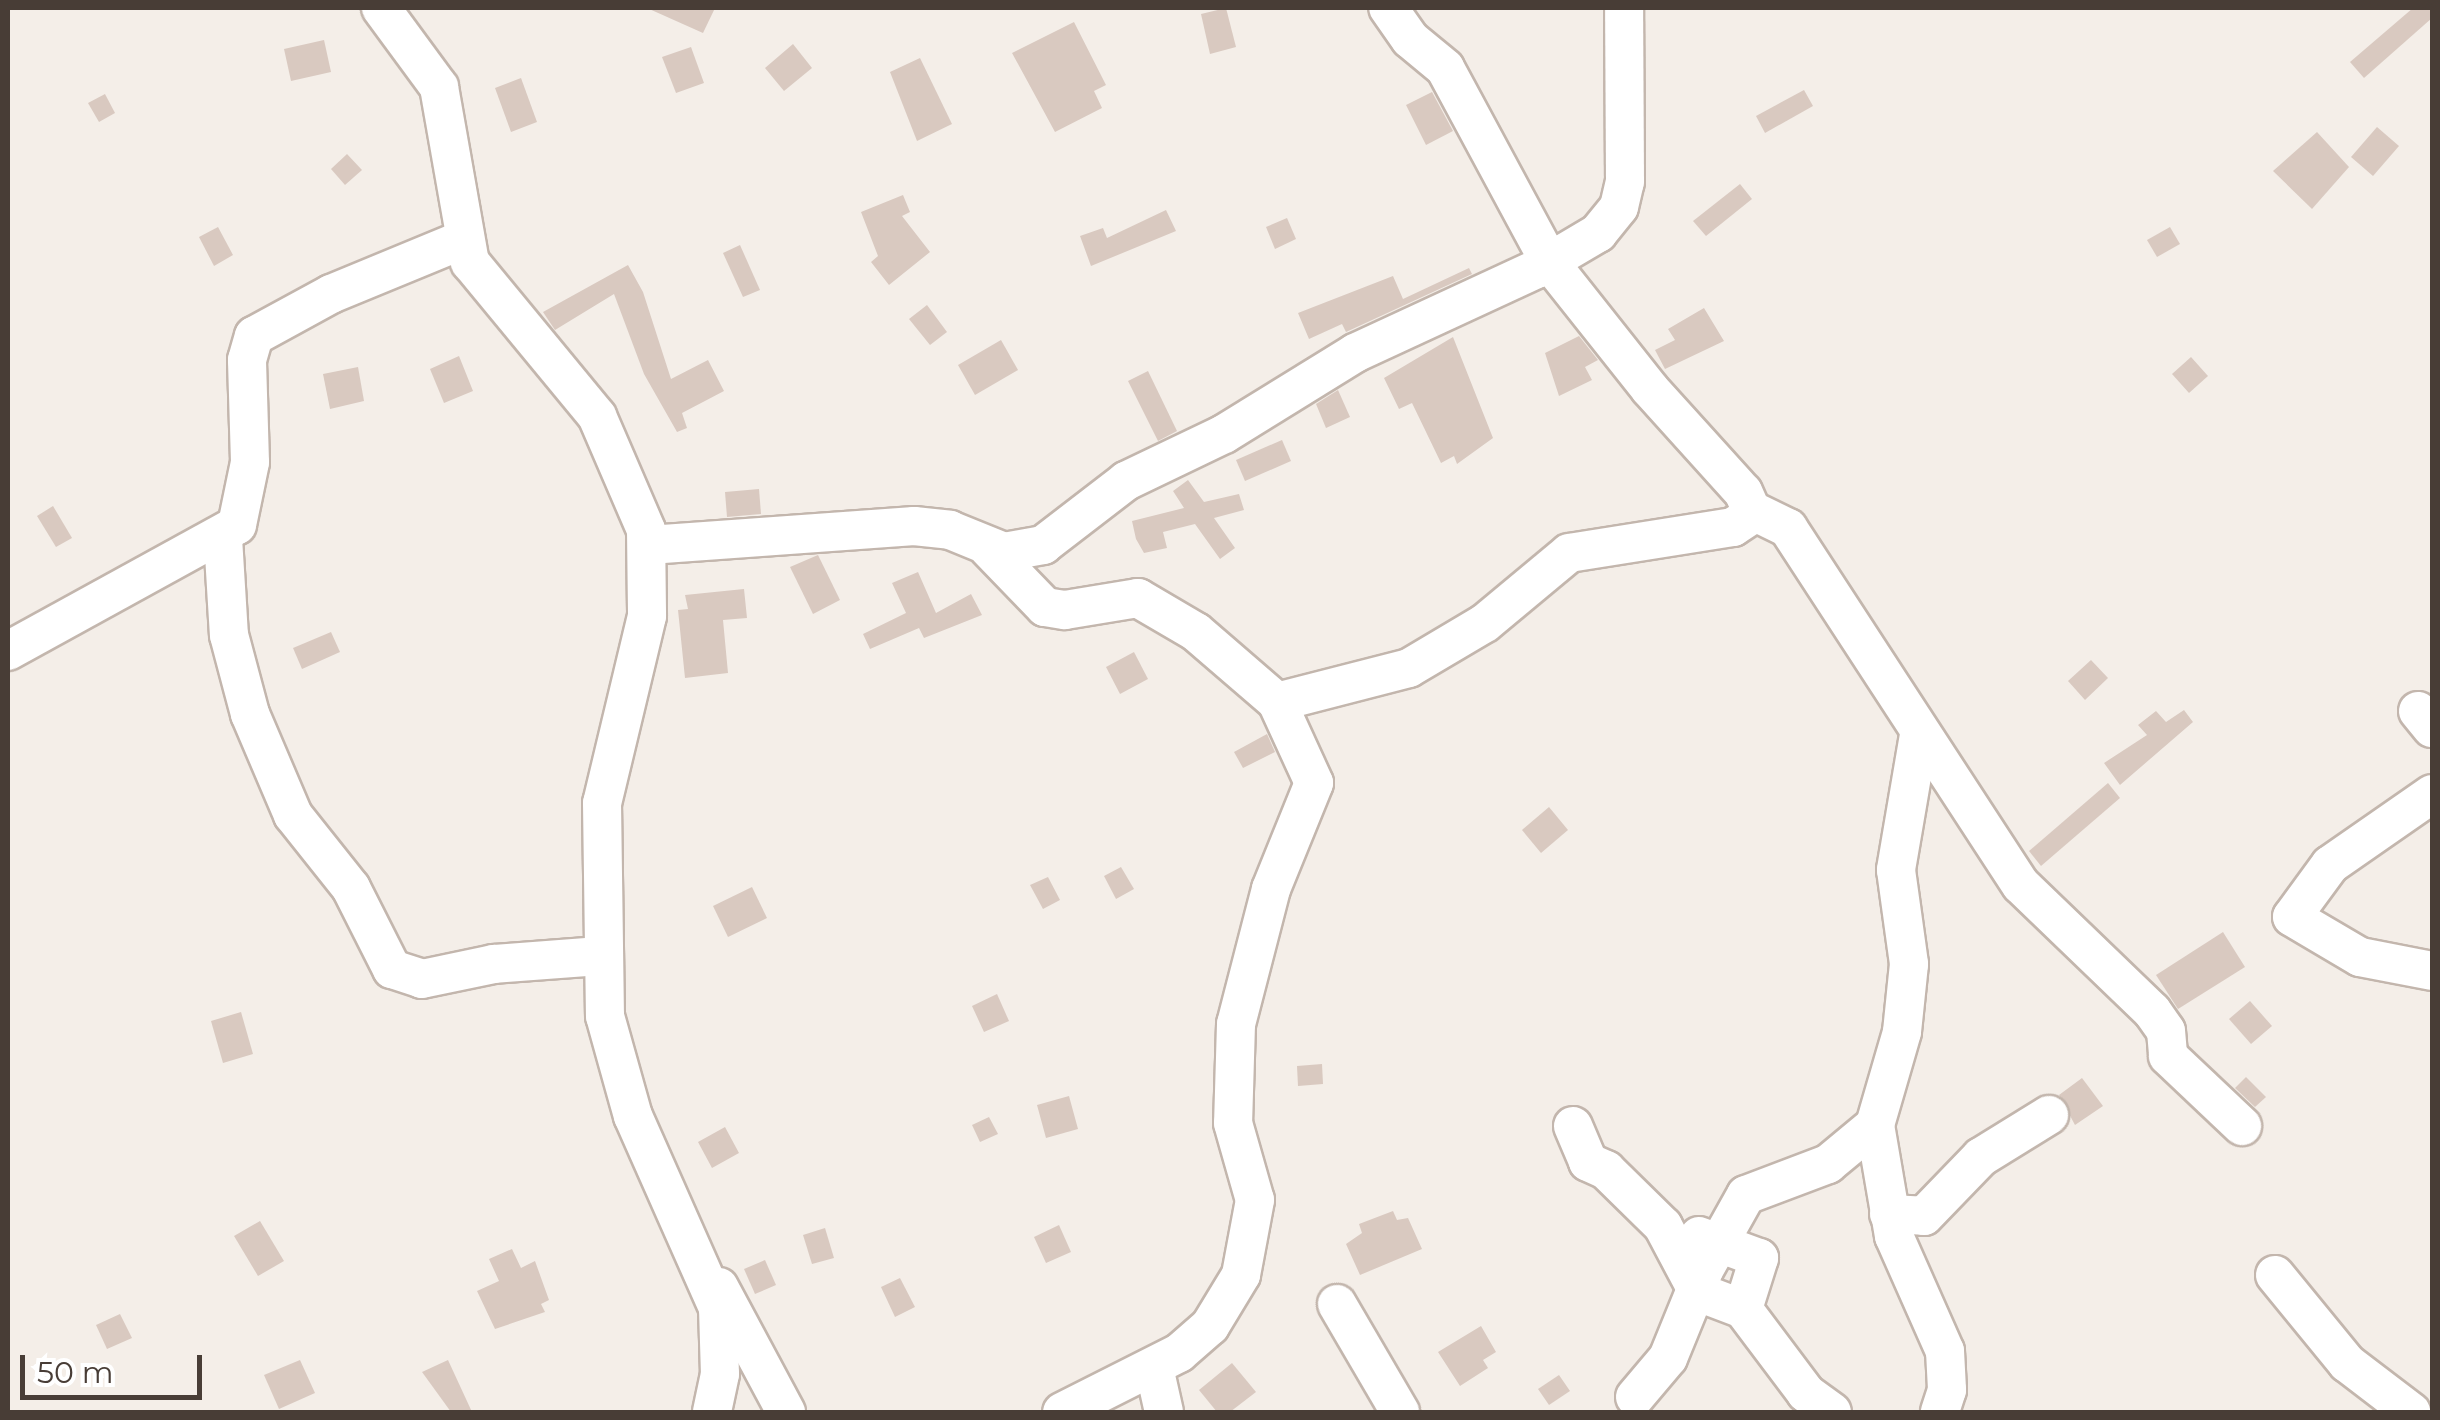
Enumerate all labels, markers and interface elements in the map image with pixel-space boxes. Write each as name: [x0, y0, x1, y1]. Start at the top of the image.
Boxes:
scale bar: [25, 1335, 208, 1397]
text: 50 m: [37, 1354, 114, 1391]

